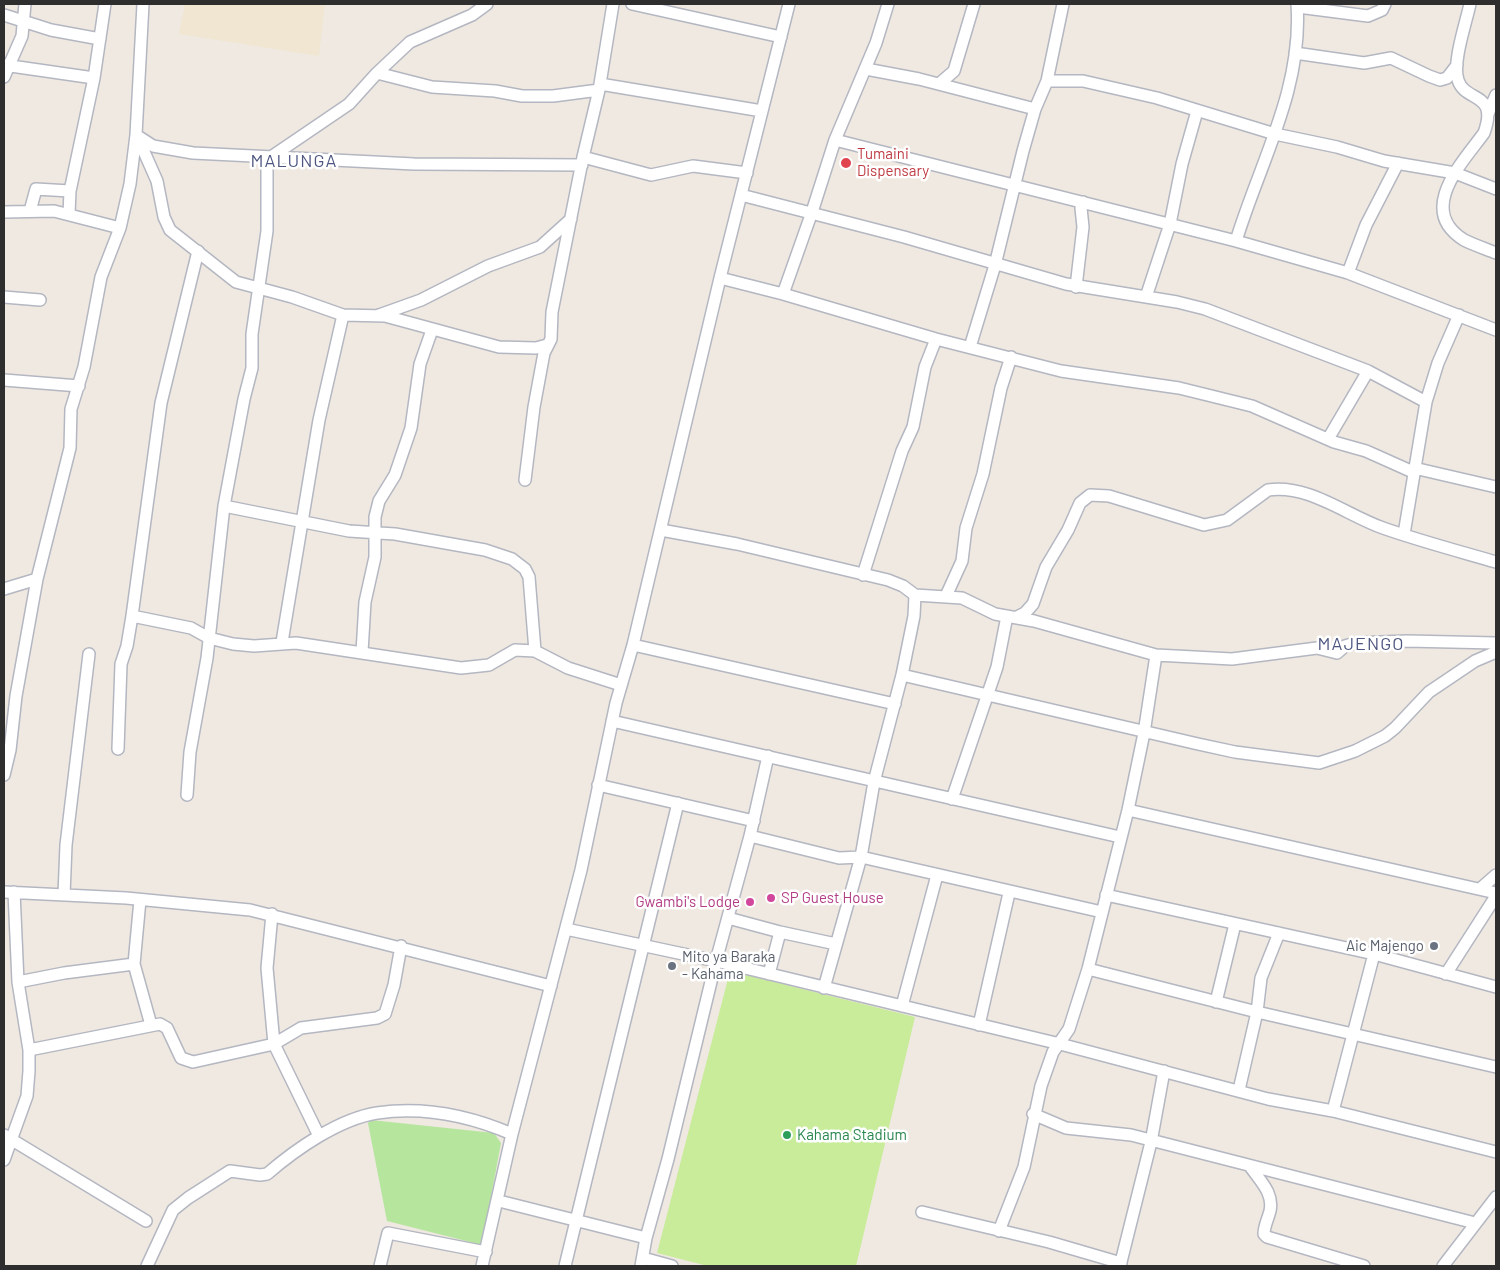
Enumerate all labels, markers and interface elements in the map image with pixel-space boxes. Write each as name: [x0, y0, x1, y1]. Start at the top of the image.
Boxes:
place label: Tumaini Dispensary: [857, 145, 929, 180]
district label: MALUNGA: [250, 150, 338, 172]
marker: Tumaini Dispensary: [839, 156, 853, 170]
district label: MAJENGO: [1317, 633, 1405, 655]
place label: SP Guest House: [781, 889, 884, 907]
marker: SP Guest House: [765, 892, 777, 904]
place label: Gwambi's Lodge: [635, 893, 740, 911]
marker: Gwambi's Lodge: [744, 896, 756, 908]
place label: Aic Majengo: [1346, 937, 1424, 955]
marker: Aic Majengo: [1428, 940, 1440, 952]
place label: Mito ya Baraka - Kahama: [682, 948, 775, 983]
marker: Mito ya Baraka - Kahama: [666, 960, 678, 972]
place label: Kahama Stadium: [797, 1126, 907, 1144]
marker: Kahama Stadium: [781, 1129, 793, 1141]

